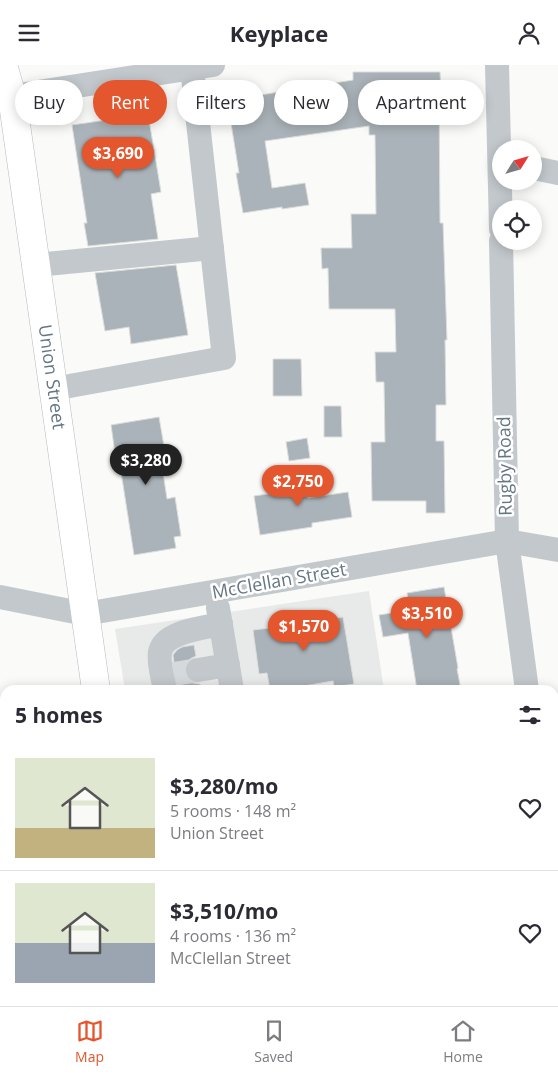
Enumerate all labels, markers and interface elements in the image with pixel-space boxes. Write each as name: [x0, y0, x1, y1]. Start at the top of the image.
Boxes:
text: Keyplace: [230, 18, 328, 48]
icon: menu: [15, 19, 43, 47]
icon: person: [515, 19, 543, 47]
chip: Buy: [15, 80, 83, 125]
chip: Rent: [93, 80, 167, 125]
chip: Filters: [177, 80, 264, 125]
chip: New: [274, 80, 348, 125]
chip: Apartment: [358, 80, 484, 125]
pin: $3,690: [77, 137, 159, 179]
north arrow: [492, 140, 542, 190]
map controls: [492, 140, 542, 250]
text: $3,690: [93, 142, 143, 164]
button: locate: [492, 200, 542, 250]
street label: Union Street: [33, 323, 72, 431]
street label: Rugby Road: [491, 416, 517, 516]
pin: $3,280: [105, 443, 187, 486]
text: $3,280: [121, 449, 171, 471]
pin: $2,750: [257, 465, 339, 507]
text: $2,750: [273, 470, 323, 492]
street label: McClellan Street: [210, 556, 348, 604]
pin: $3,510: [386, 597, 468, 639]
text: $3,510: [402, 602, 452, 624]
pin: $1,570: [263, 609, 345, 652]
text: $1,570: [279, 615, 329, 637]
text: 5 homes: [15, 701, 103, 729]
icon: filters: [516, 701, 544, 729]
text: $3,280/mo: [170, 772, 278, 800]
icon: home: [55, 778, 115, 838]
icon: heart: [516, 794, 544, 822]
text: 5 rooms · 148 m²: [170, 800, 296, 822]
text: Union Street: [170, 822, 264, 844]
text: $3,510/mo: [170, 897, 278, 925]
icon: home: [55, 903, 115, 963]
icon: heart: [516, 919, 544, 947]
text: 4 rooms · 136 m²: [170, 925, 296, 947]
text: McClellan Street: [170, 947, 291, 969]
tab: Map: [75, 1017, 104, 1066]
tab: Saved: [254, 1017, 293, 1066]
tab: Home: [443, 1017, 483, 1066]

